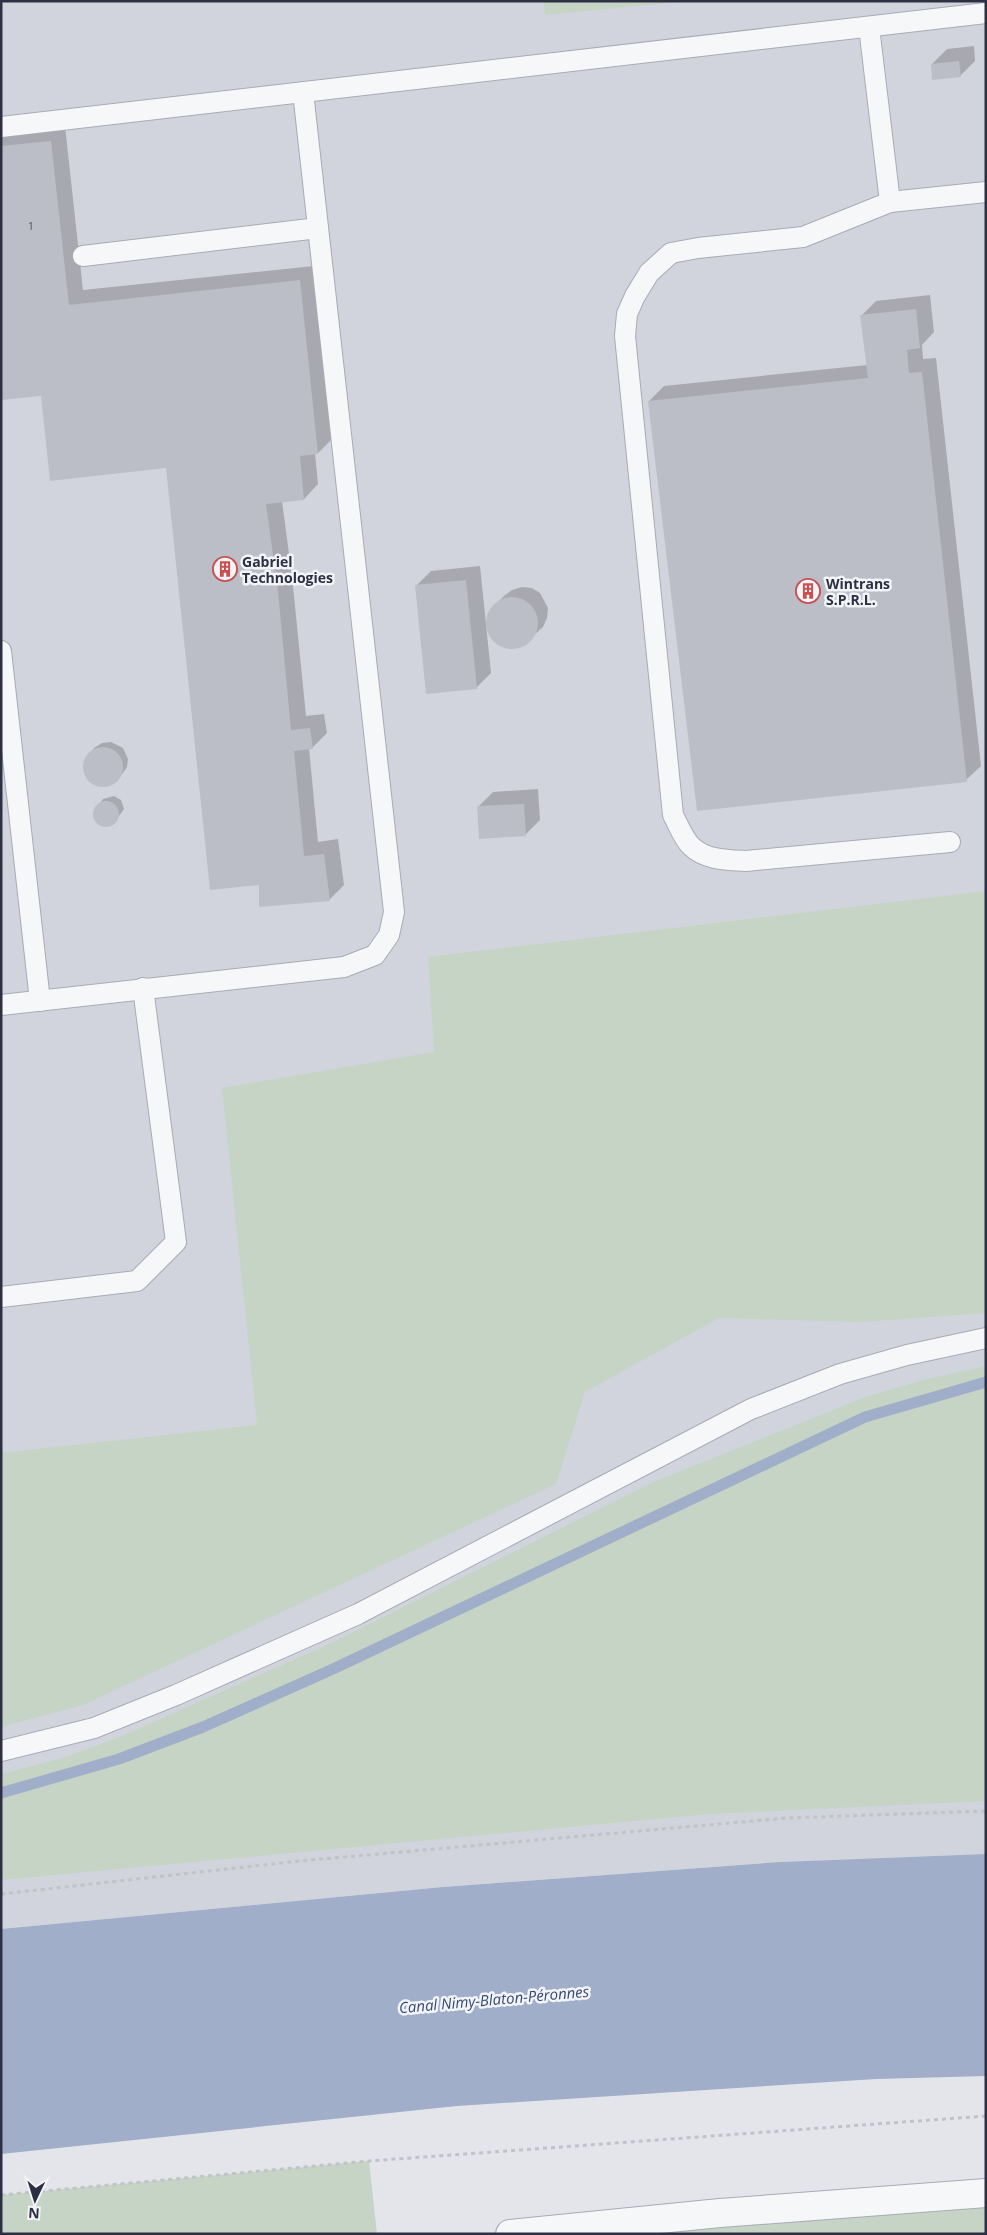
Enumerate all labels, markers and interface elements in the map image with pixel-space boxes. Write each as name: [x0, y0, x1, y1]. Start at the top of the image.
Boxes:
house number: 1: [28, 218, 34, 233]
place label: Gabriel Technologies: [242, 552, 333, 587]
building icon: Gabriel Technologies: [212, 556, 238, 582]
place label: Wintrans S.P.R.L.: [826, 574, 890, 609]
building icon: Wintrans S.P.R.L.: [795, 578, 821, 604]
water label: Canal Nimy-Blaton-Péronnes: [398, 1981, 590, 2017]
north arrow: [10, 2175, 60, 2225]
text: N: [28, 2204, 40, 2223]

